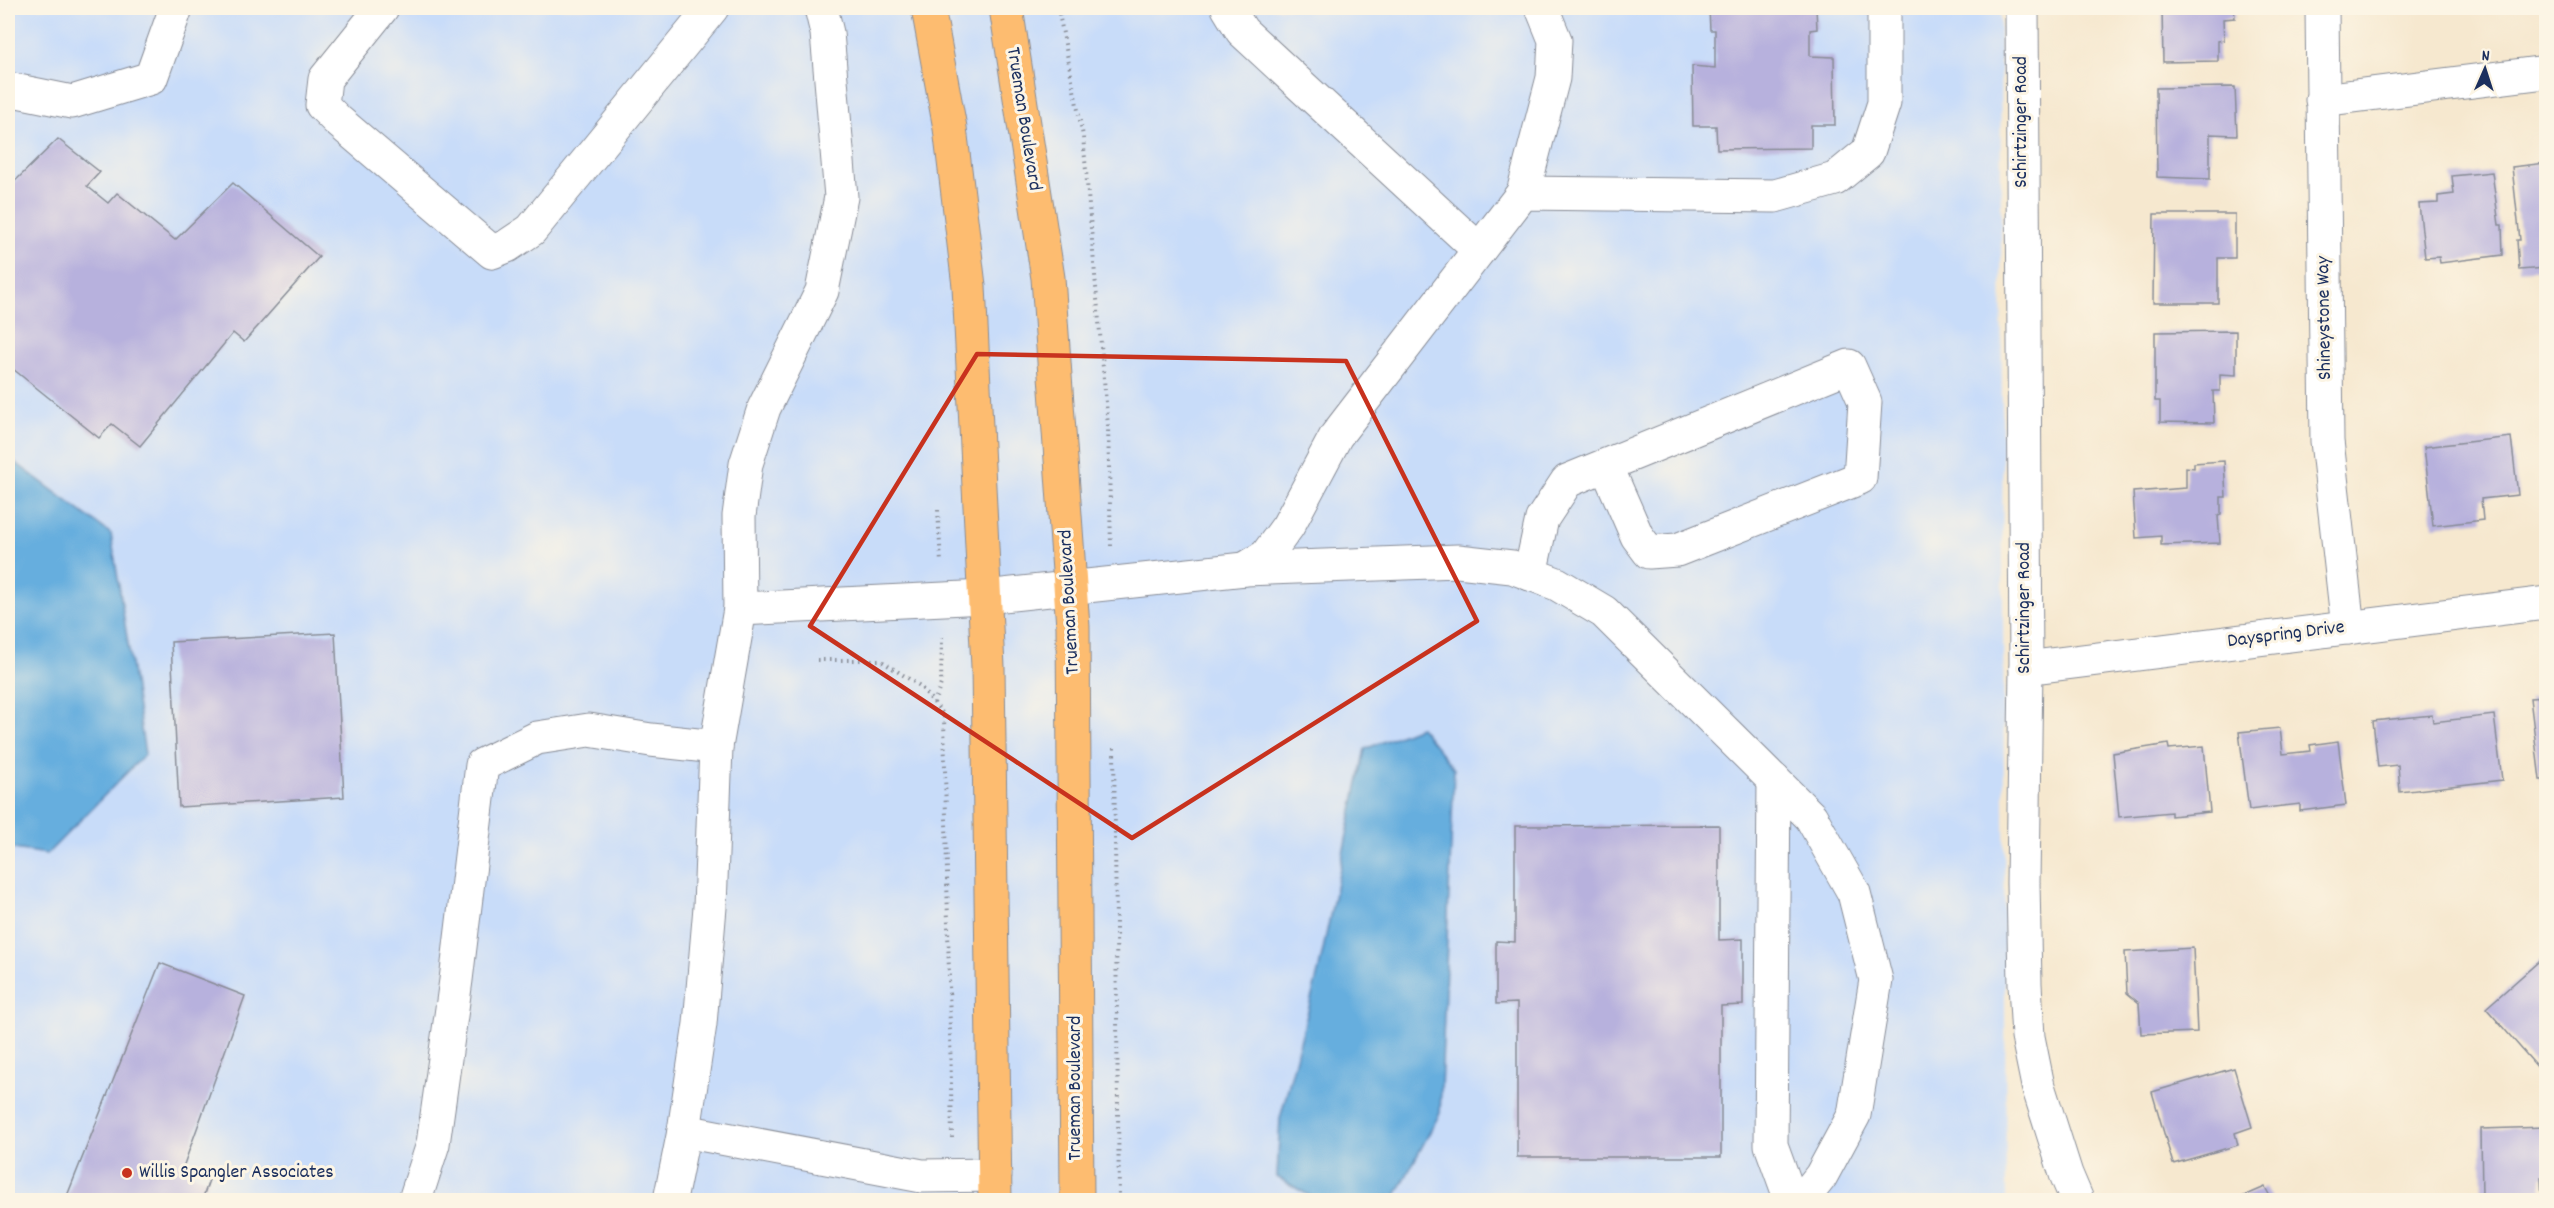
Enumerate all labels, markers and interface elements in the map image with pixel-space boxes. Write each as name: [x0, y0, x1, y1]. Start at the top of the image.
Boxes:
north arrow: [2455, 39, 2515, 99]
street label: Trueman Boulevard: [998, 45, 1048, 193]
text: N: [2481, 45, 2490, 68]
street label: Schirtzinger Road: [2008, 56, 2036, 188]
street label: Shineystone Way: [2310, 255, 2340, 380]
street label: Trueman Boulevard: [1052, 529, 1088, 675]
street label: Schirtzinger Road: [2011, 542, 2039, 674]
street label: Dayspring Drive: [2226, 614, 2346, 656]
street label: Trueman Boulevard: [1062, 1016, 1090, 1160]
place label: Willis Spangler Associates: [139, 1159, 334, 1187]
marker: Willis Spangler Associates: [120, 1166, 134, 1180]

